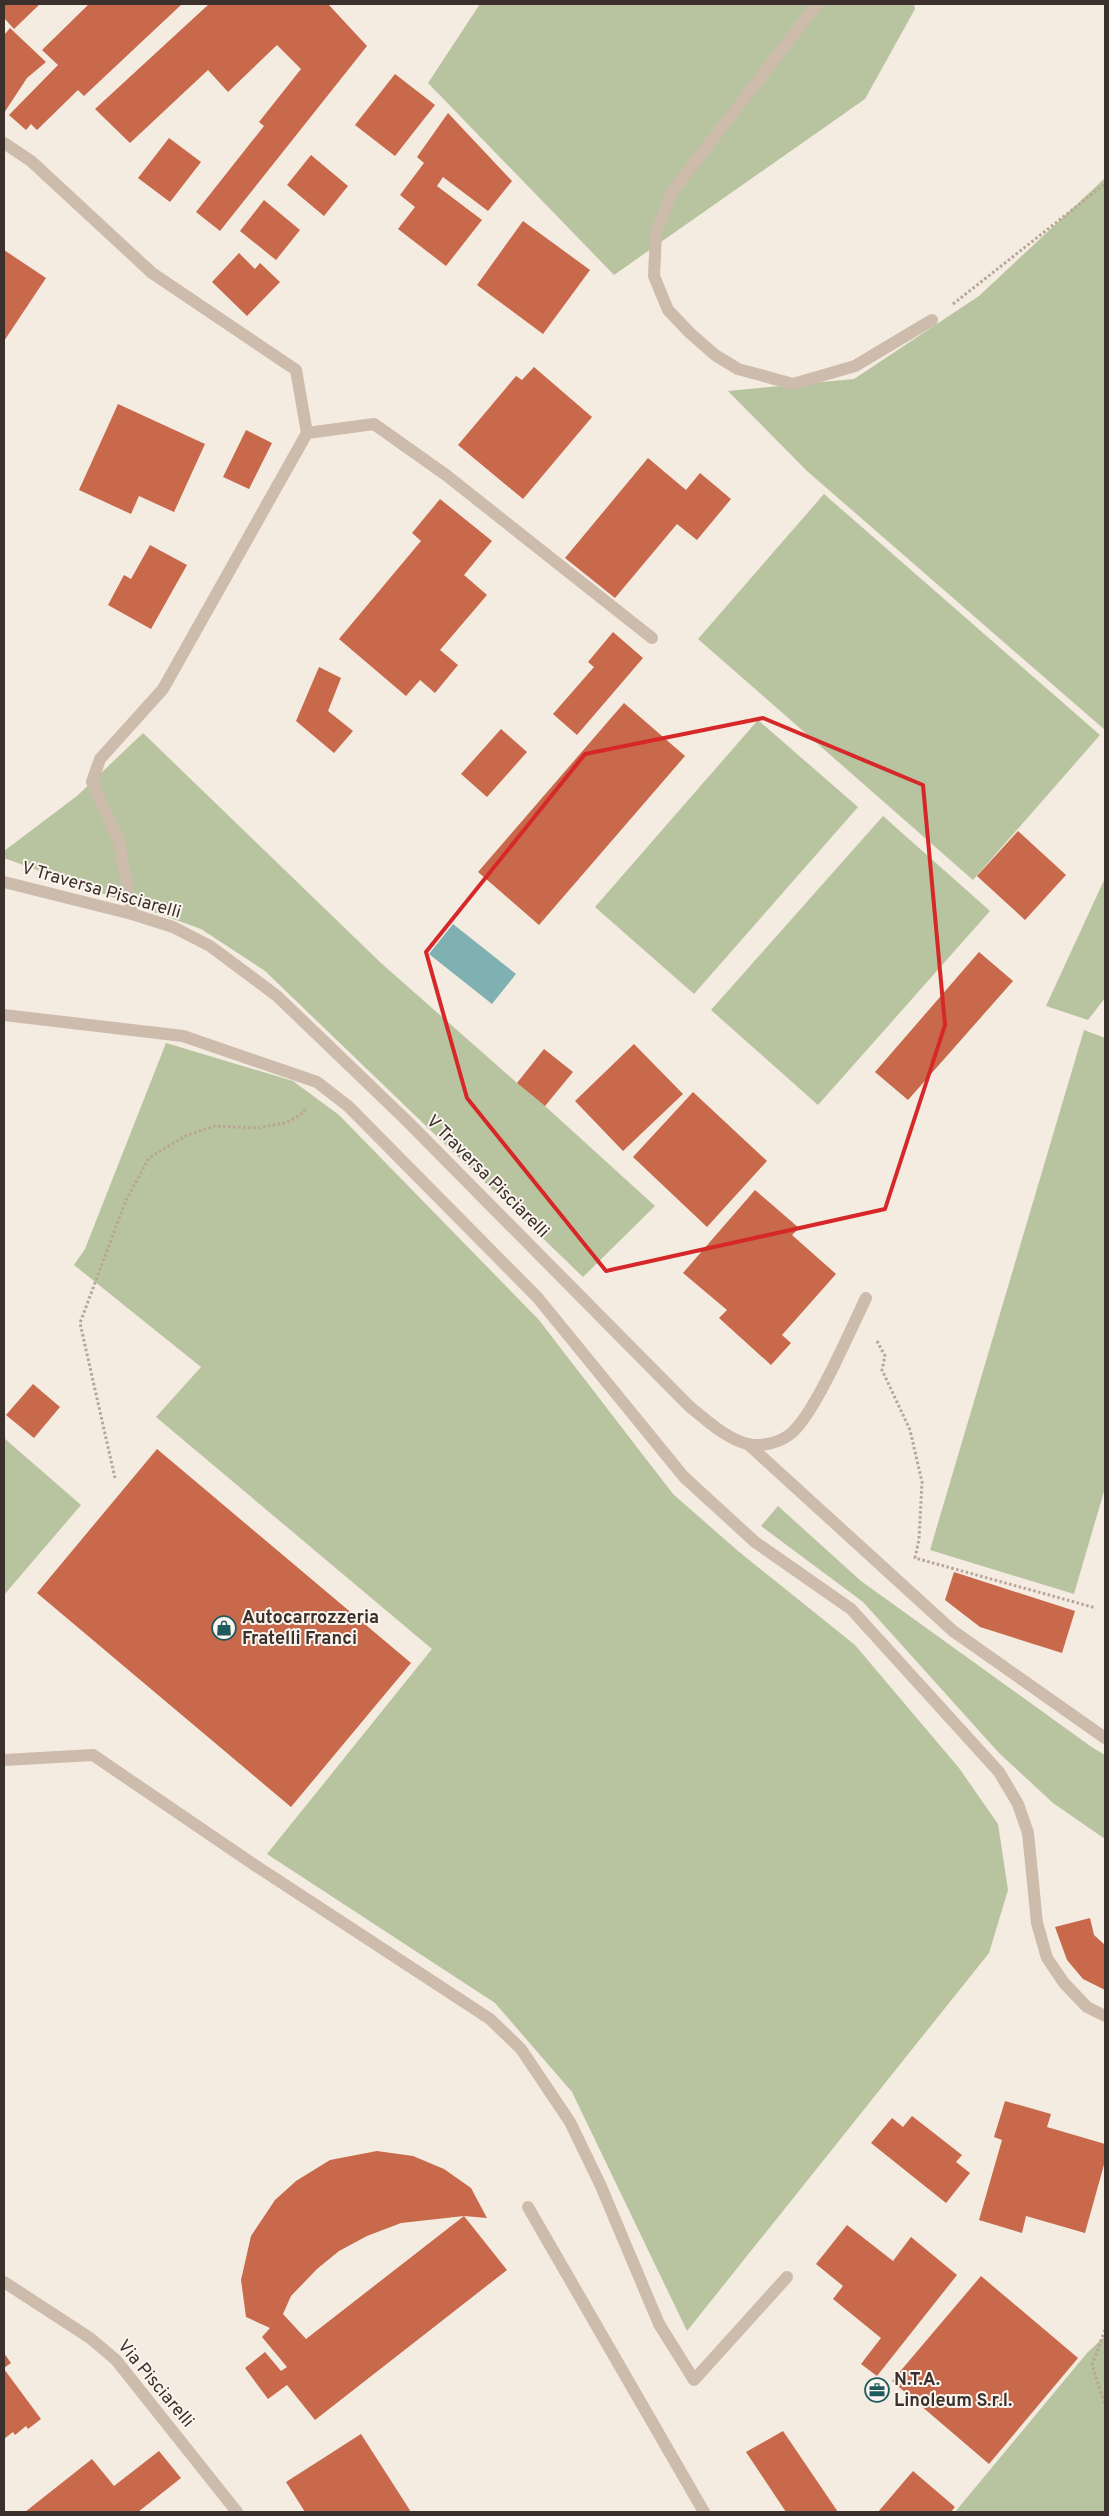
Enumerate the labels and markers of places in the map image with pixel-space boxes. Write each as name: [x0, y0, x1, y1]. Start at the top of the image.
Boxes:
place label: Autocarrozzeria Fratelli Franci: [242, 1607, 379, 1651]
shop icon: Autocarrozzeria Fratelli Franci: [211, 1615, 237, 1641]
place label: N.T.A. Linoleum S.r.l.: [894, 2369, 1012, 2413]
office icon: N.T.A. Linoleum S.r.l.: [864, 2377, 890, 2403]

